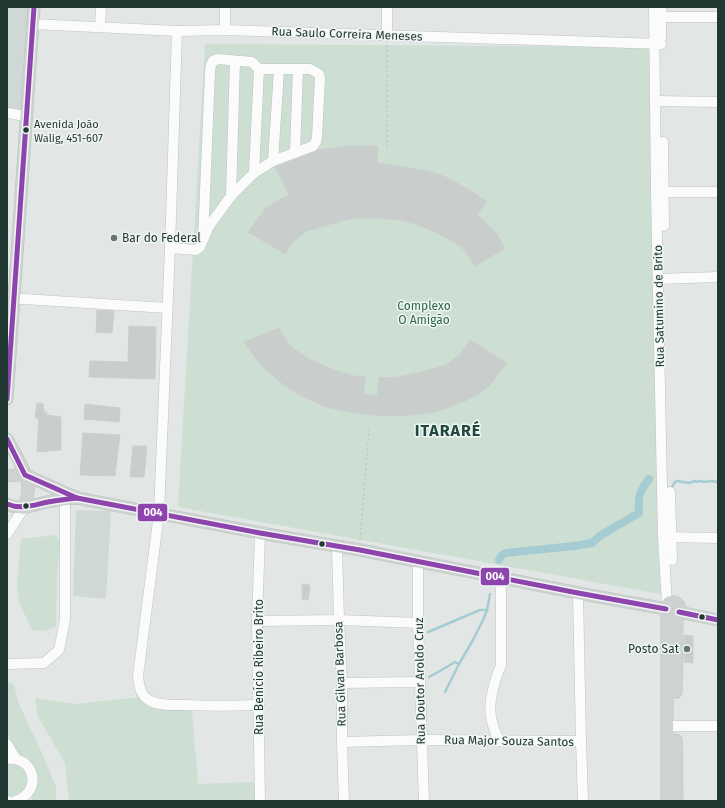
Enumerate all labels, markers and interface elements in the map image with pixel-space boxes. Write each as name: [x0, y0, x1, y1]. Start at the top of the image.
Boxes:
street label: Rua Saulo Correira Meneses: [271, 24, 423, 44]
place label: Avenida João Walig, 451-607: [34, 118, 103, 145]
marker: Avenida João Walig, 451-607: [21, 125, 31, 135]
place label: Bar do Federal: [122, 231, 201, 245]
marker: Bar do Federal: [109, 233, 119, 243]
street label: Rua Satumino de Brito: [651, 245, 667, 367]
park label: Complexo O Amigão: [397, 299, 451, 327]
district label: ITARARÉ: [415, 420, 481, 440]
unlabelled marker: [21, 501, 31, 511]
line badge: 004: [137, 503, 168, 522]
text: 004: [143, 506, 163, 519]
unlabelled marker: [317, 539, 327, 549]
line badge: 004: [480, 567, 510, 586]
text: 004: [485, 570, 505, 583]
street label: Rua Benício Ribeiro Brito: [252, 599, 266, 735]
unlabelled marker: [697, 612, 707, 622]
street label: Rua Doutor Aroldo Cruz: [412, 617, 428, 745]
street label: Rua Gilvan Barbosa: [331, 621, 349, 727]
place label: Posto Sat: [628, 642, 680, 656]
marker: Posto Sat: [682, 644, 692, 654]
street label: Rua Major Souza Santos: [444, 733, 575, 749]

